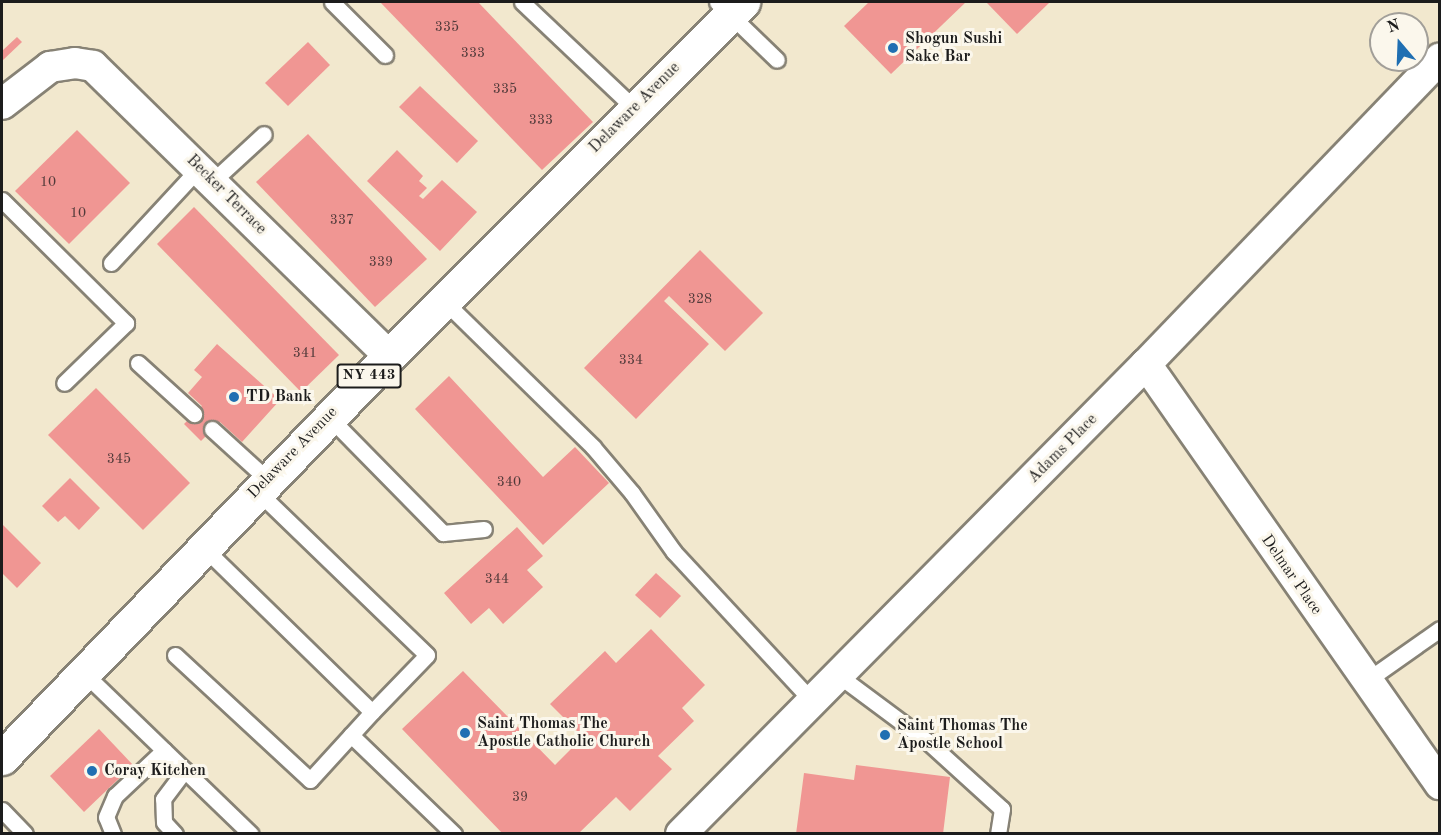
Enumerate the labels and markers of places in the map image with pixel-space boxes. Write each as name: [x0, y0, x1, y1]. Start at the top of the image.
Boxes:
place label: Shogun Sushi Sake Bar: [905, 29, 1002, 67]
marker: Shogun Sushi Sake Bar: [886, 41, 900, 55]
place label: TD Bank: [246, 387, 312, 407]
marker: TD Bank: [227, 390, 241, 404]
place label: Saint Thomas The Apostle Catholic Church: [477, 714, 650, 752]
place label: Saint Thomas The Apostle School: [897, 716, 1028, 754]
marker: Saint Thomas The Apostle Catholic Church: [458, 726, 472, 740]
marker: Saint Thomas The Apostle School: [878, 728, 892, 742]
place label: Coray Kitchen: [104, 761, 206, 781]
marker: Coray Kitchen: [85, 764, 99, 778]

